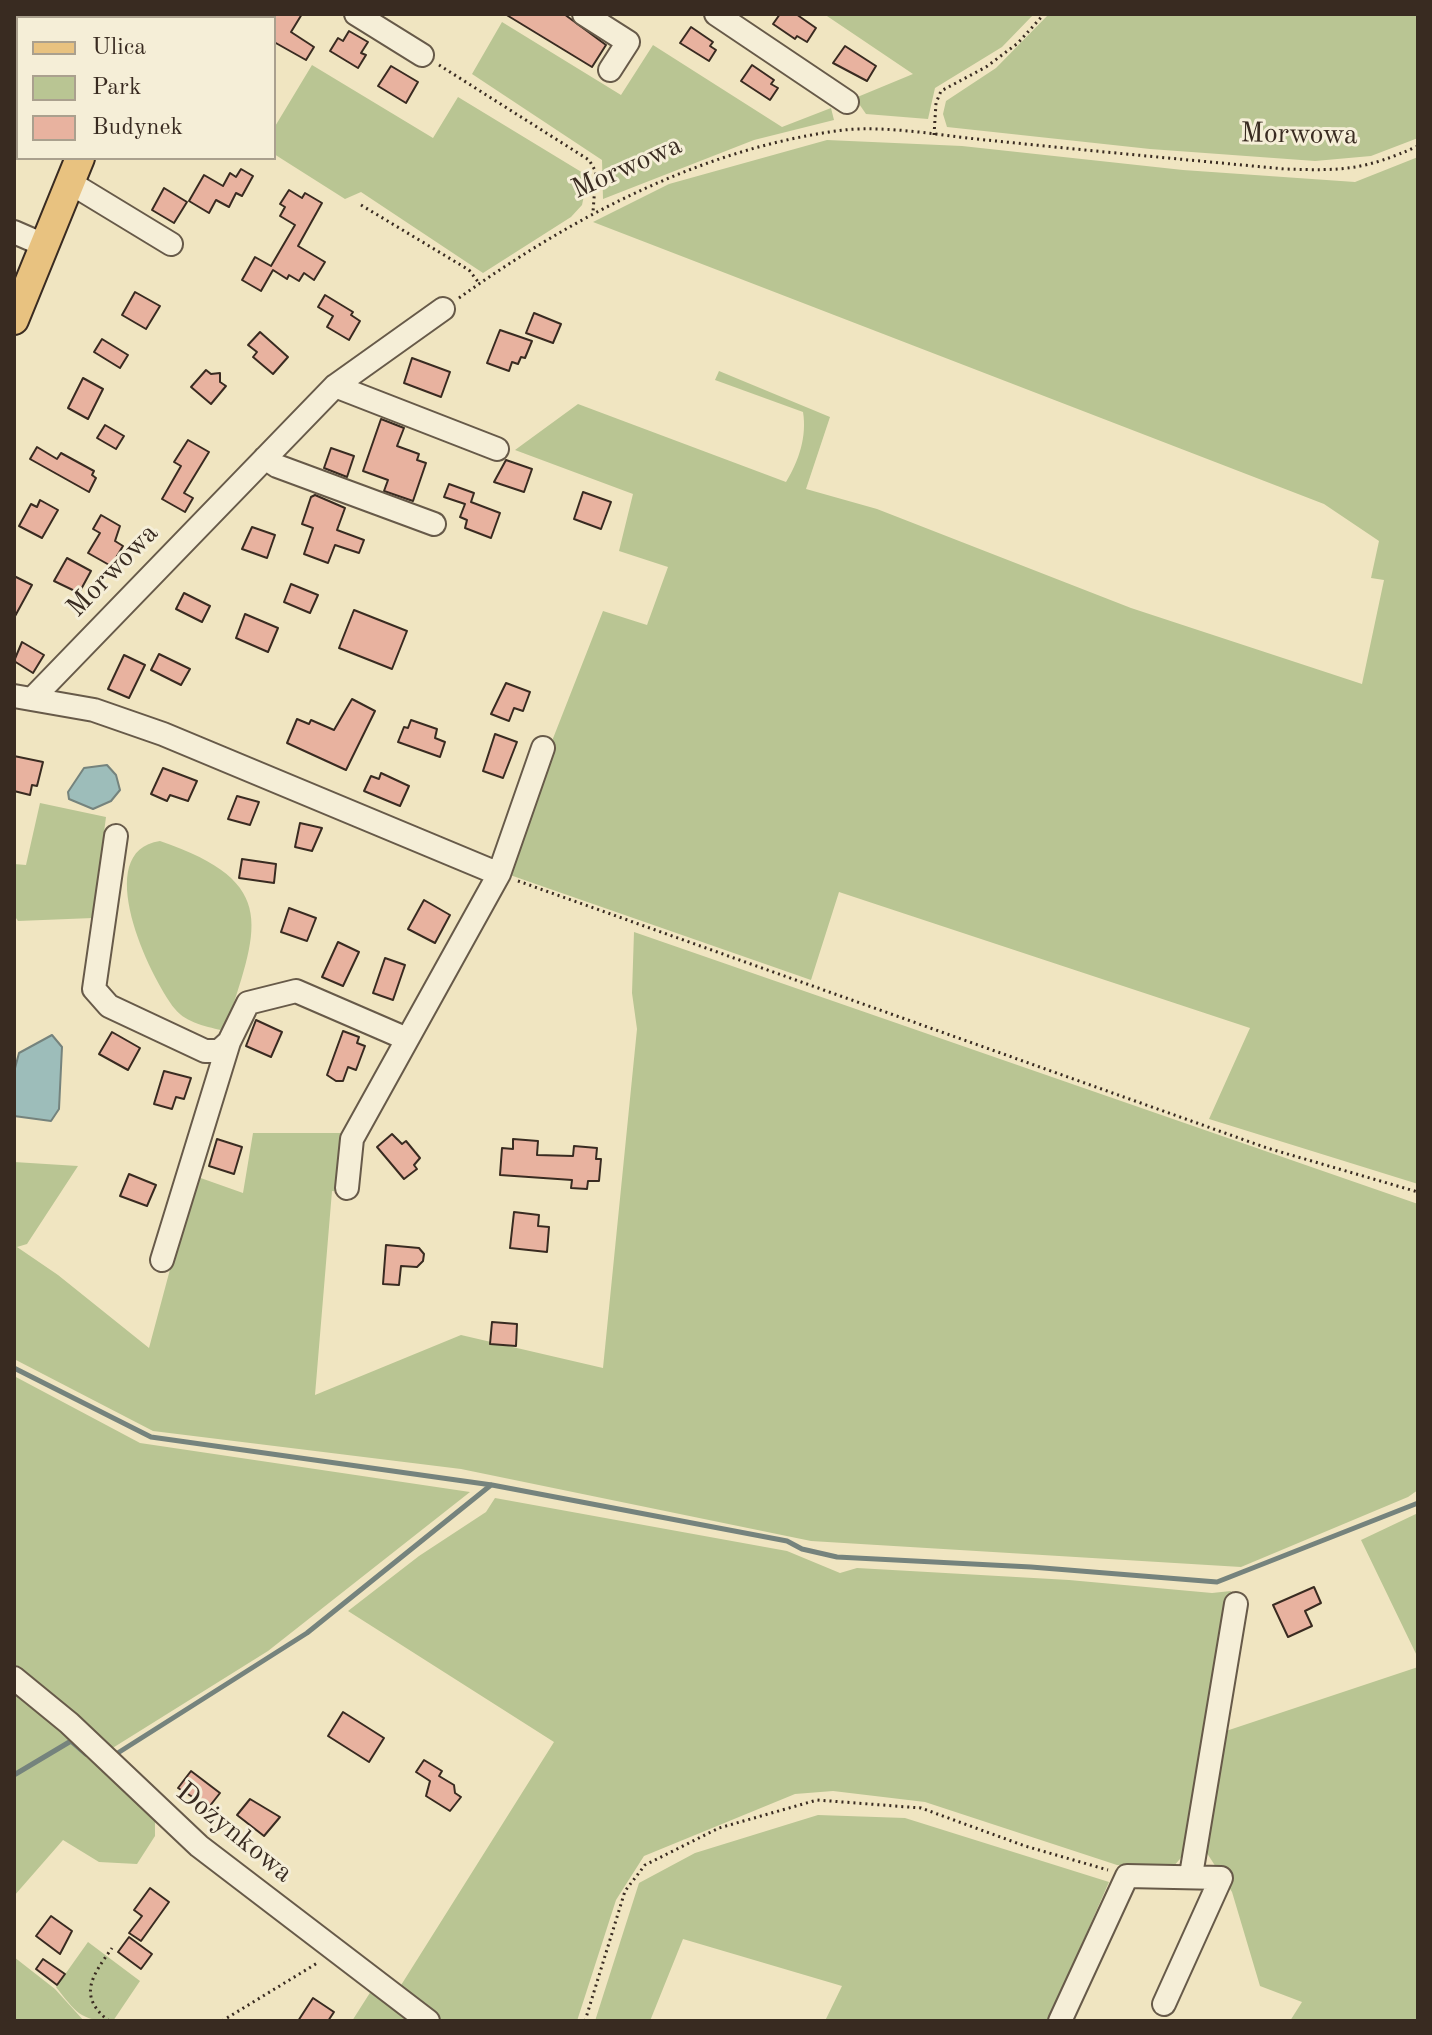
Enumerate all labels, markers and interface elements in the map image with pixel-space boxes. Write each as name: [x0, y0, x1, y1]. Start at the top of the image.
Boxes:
legend: [16, 16, 276, 160]
text: Ulica: [92, 36, 146, 60]
text: Park: [92, 76, 141, 100]
text: Budynek: [92, 116, 183, 140]
street label: Morwowa: [1240, 117, 1358, 153]
street label: Morwowa: [567, 129, 687, 207]
street label: Morwowa: [60, 517, 166, 625]
street label: Dożynkowa: [169, 1776, 299, 1890]

